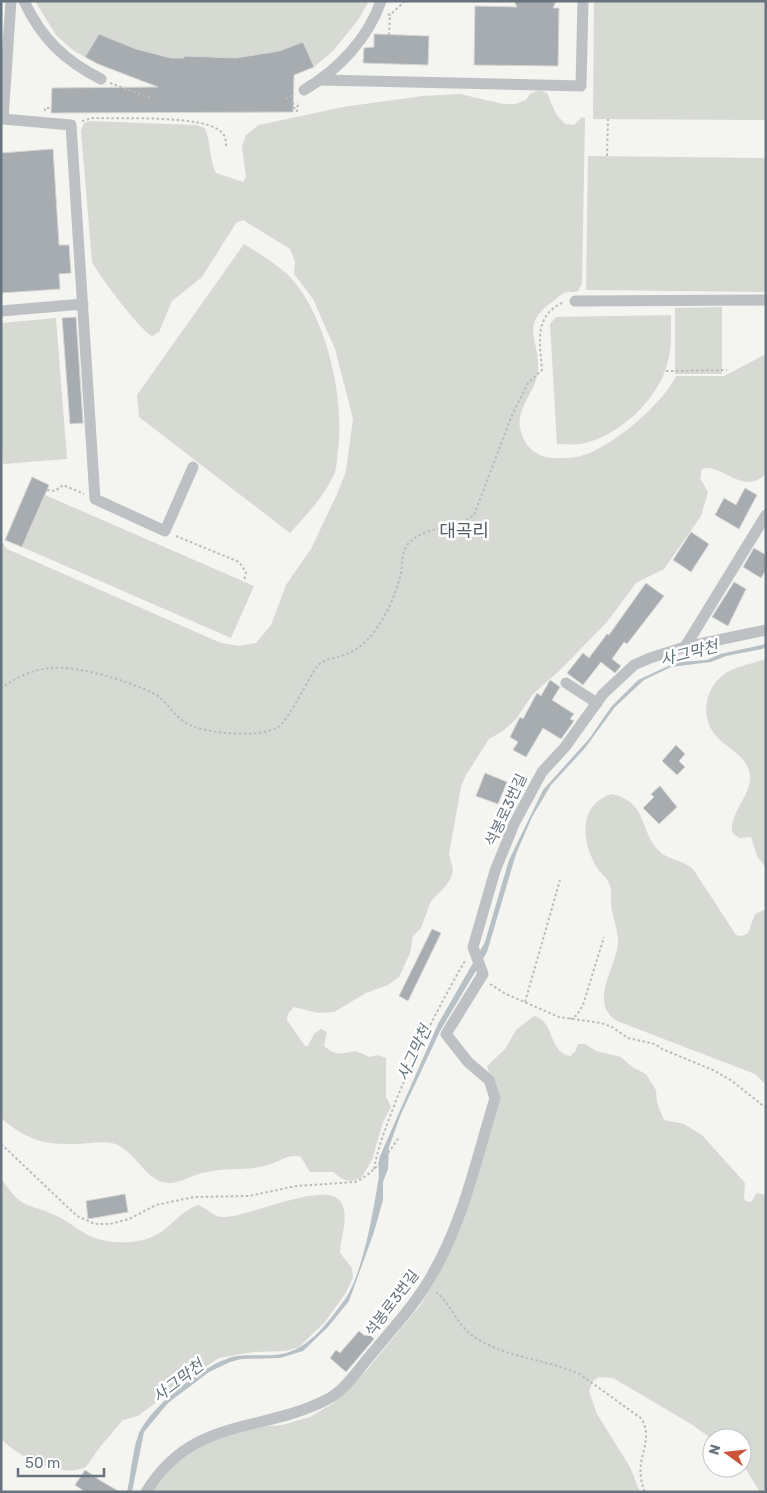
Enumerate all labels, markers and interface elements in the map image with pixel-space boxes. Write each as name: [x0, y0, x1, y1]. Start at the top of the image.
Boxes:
district label: 대곡리: [439, 520, 489, 542]
water label: 사그막천: [658, 636, 722, 669]
street label: 석봉로3번길: [481, 771, 531, 849]
water label: 사그막천: [393, 1020, 436, 1084]
street label: 석봉로3번길: [361, 1266, 423, 1340]
water label: 사그막천: [149, 1354, 209, 1406]
north arrow: [702, 1428, 752, 1478]
text: N: [705, 1443, 724, 1457]
scale bar: [18, 1446, 104, 1478]
text: 50 m: [25, 1454, 60, 1472]

